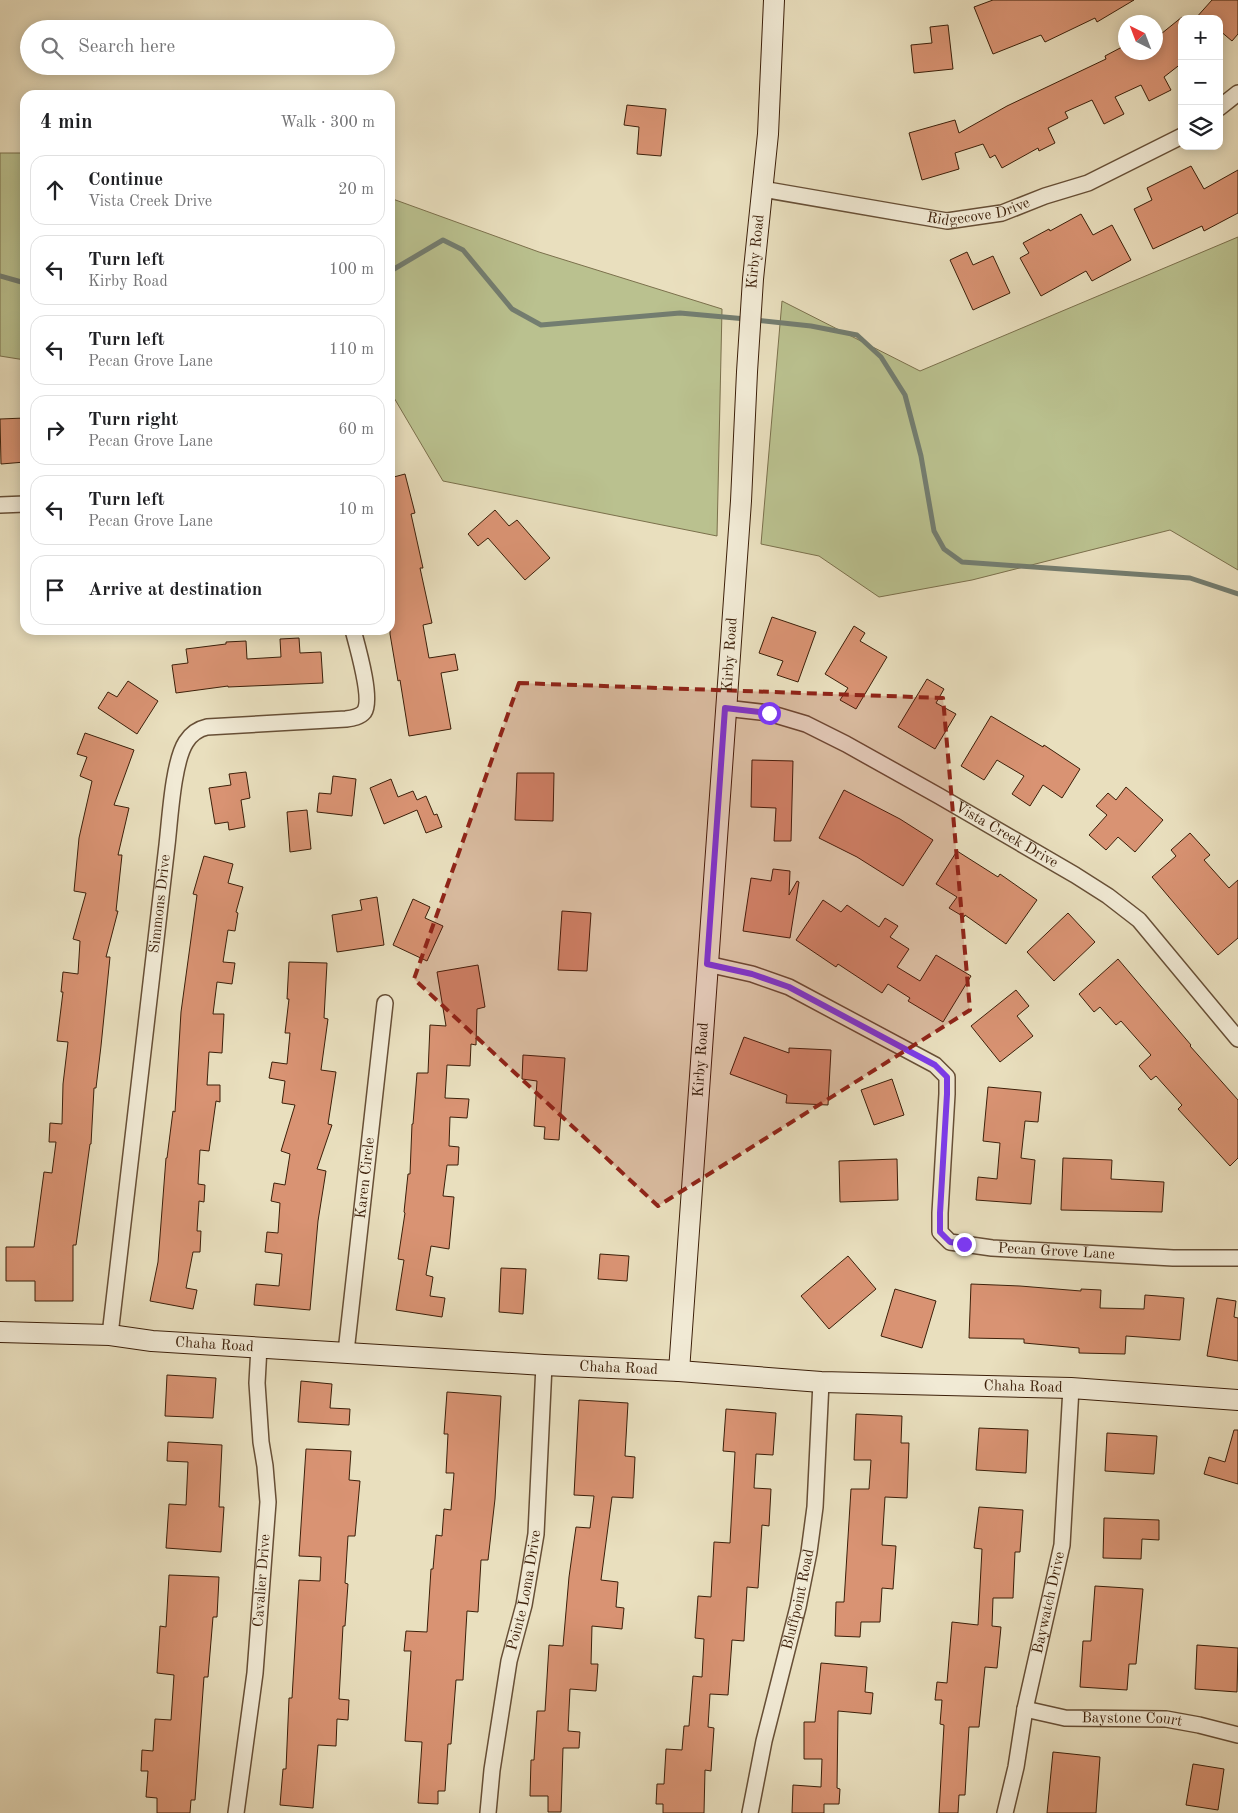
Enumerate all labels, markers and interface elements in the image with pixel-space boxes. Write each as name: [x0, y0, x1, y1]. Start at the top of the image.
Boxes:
north arrow: [1118, 15, 1163, 60]
map controls: [1178, 15, 1223, 150]
button: +: [1178, 15, 1223, 60]
search box: [20, 20, 395, 75]
icon: search: [38, 34, 66, 62]
text: Search here: [78, 38, 175, 57]
button: −: [1178, 60, 1223, 105]
button: layers: [1178, 105, 1223, 150]
text: 4 min: [40, 112, 93, 133]
text: Walk · 300 m: [280, 115, 375, 131]
text: Continue: [88, 171, 163, 190]
icon: ahead: [41, 176, 69, 204]
text: 20 m: [338, 182, 374, 198]
text: Vista Creek Drive: [88, 194, 212, 210]
street label: Ridgecove Drive: [926, 195, 1032, 229]
street label: Kirby Road: [745, 214, 767, 289]
text: Turn left: [88, 251, 165, 270]
icon: left: [41, 256, 69, 284]
text: 100 m: [329, 262, 374, 278]
text: Kirby Road: [88, 274, 168, 290]
text: Turn left: [88, 331, 165, 350]
icon: left: [41, 336, 69, 364]
text: 110 m: [329, 342, 374, 358]
text: Pecan Grove Lane: [88, 354, 213, 370]
text: Turn right: [88, 411, 178, 430]
icon: right: [41, 416, 69, 444]
text: 60 m: [338, 422, 374, 438]
text: Pecan Grove Lane: [88, 434, 213, 450]
text: Turn left: [88, 491, 165, 510]
icon: left: [41, 496, 69, 524]
text: 10 m: [338, 502, 374, 518]
text: Pecan Grove Lane: [88, 514, 213, 530]
icon: arrive: [41, 576, 69, 604]
text: Arrive at destination: [88, 581, 262, 600]
street label: Kirby Road: [720, 617, 740, 693]
route start: [758, 702, 781, 725]
street label: Vista Creek Drive: [952, 799, 1061, 871]
street label: Simmons Drive: [147, 853, 173, 954]
street label: Kirby Road: [691, 1022, 711, 1098]
street label: Karen Circle: [353, 1136, 377, 1220]
route end: [953, 1233, 976, 1256]
street label: Pecan Grove Lane: [997, 1241, 1115, 1262]
street label: Chaha Road: [175, 1335, 254, 1355]
street label: Chaha Road: [579, 1359, 659, 1378]
street label: Chaha Road: [984, 1378, 1063, 1395]
street label: Pointe Loma Drive: [505, 1530, 544, 1652]
street label: Cavalier Drive: [251, 1533, 273, 1628]
street label: Bluffpoint Road: [780, 1548, 817, 1651]
street label: Baywatch Drive: [1030, 1550, 1068, 1655]
street label: Baystone Court: [1081, 1711, 1184, 1729]

